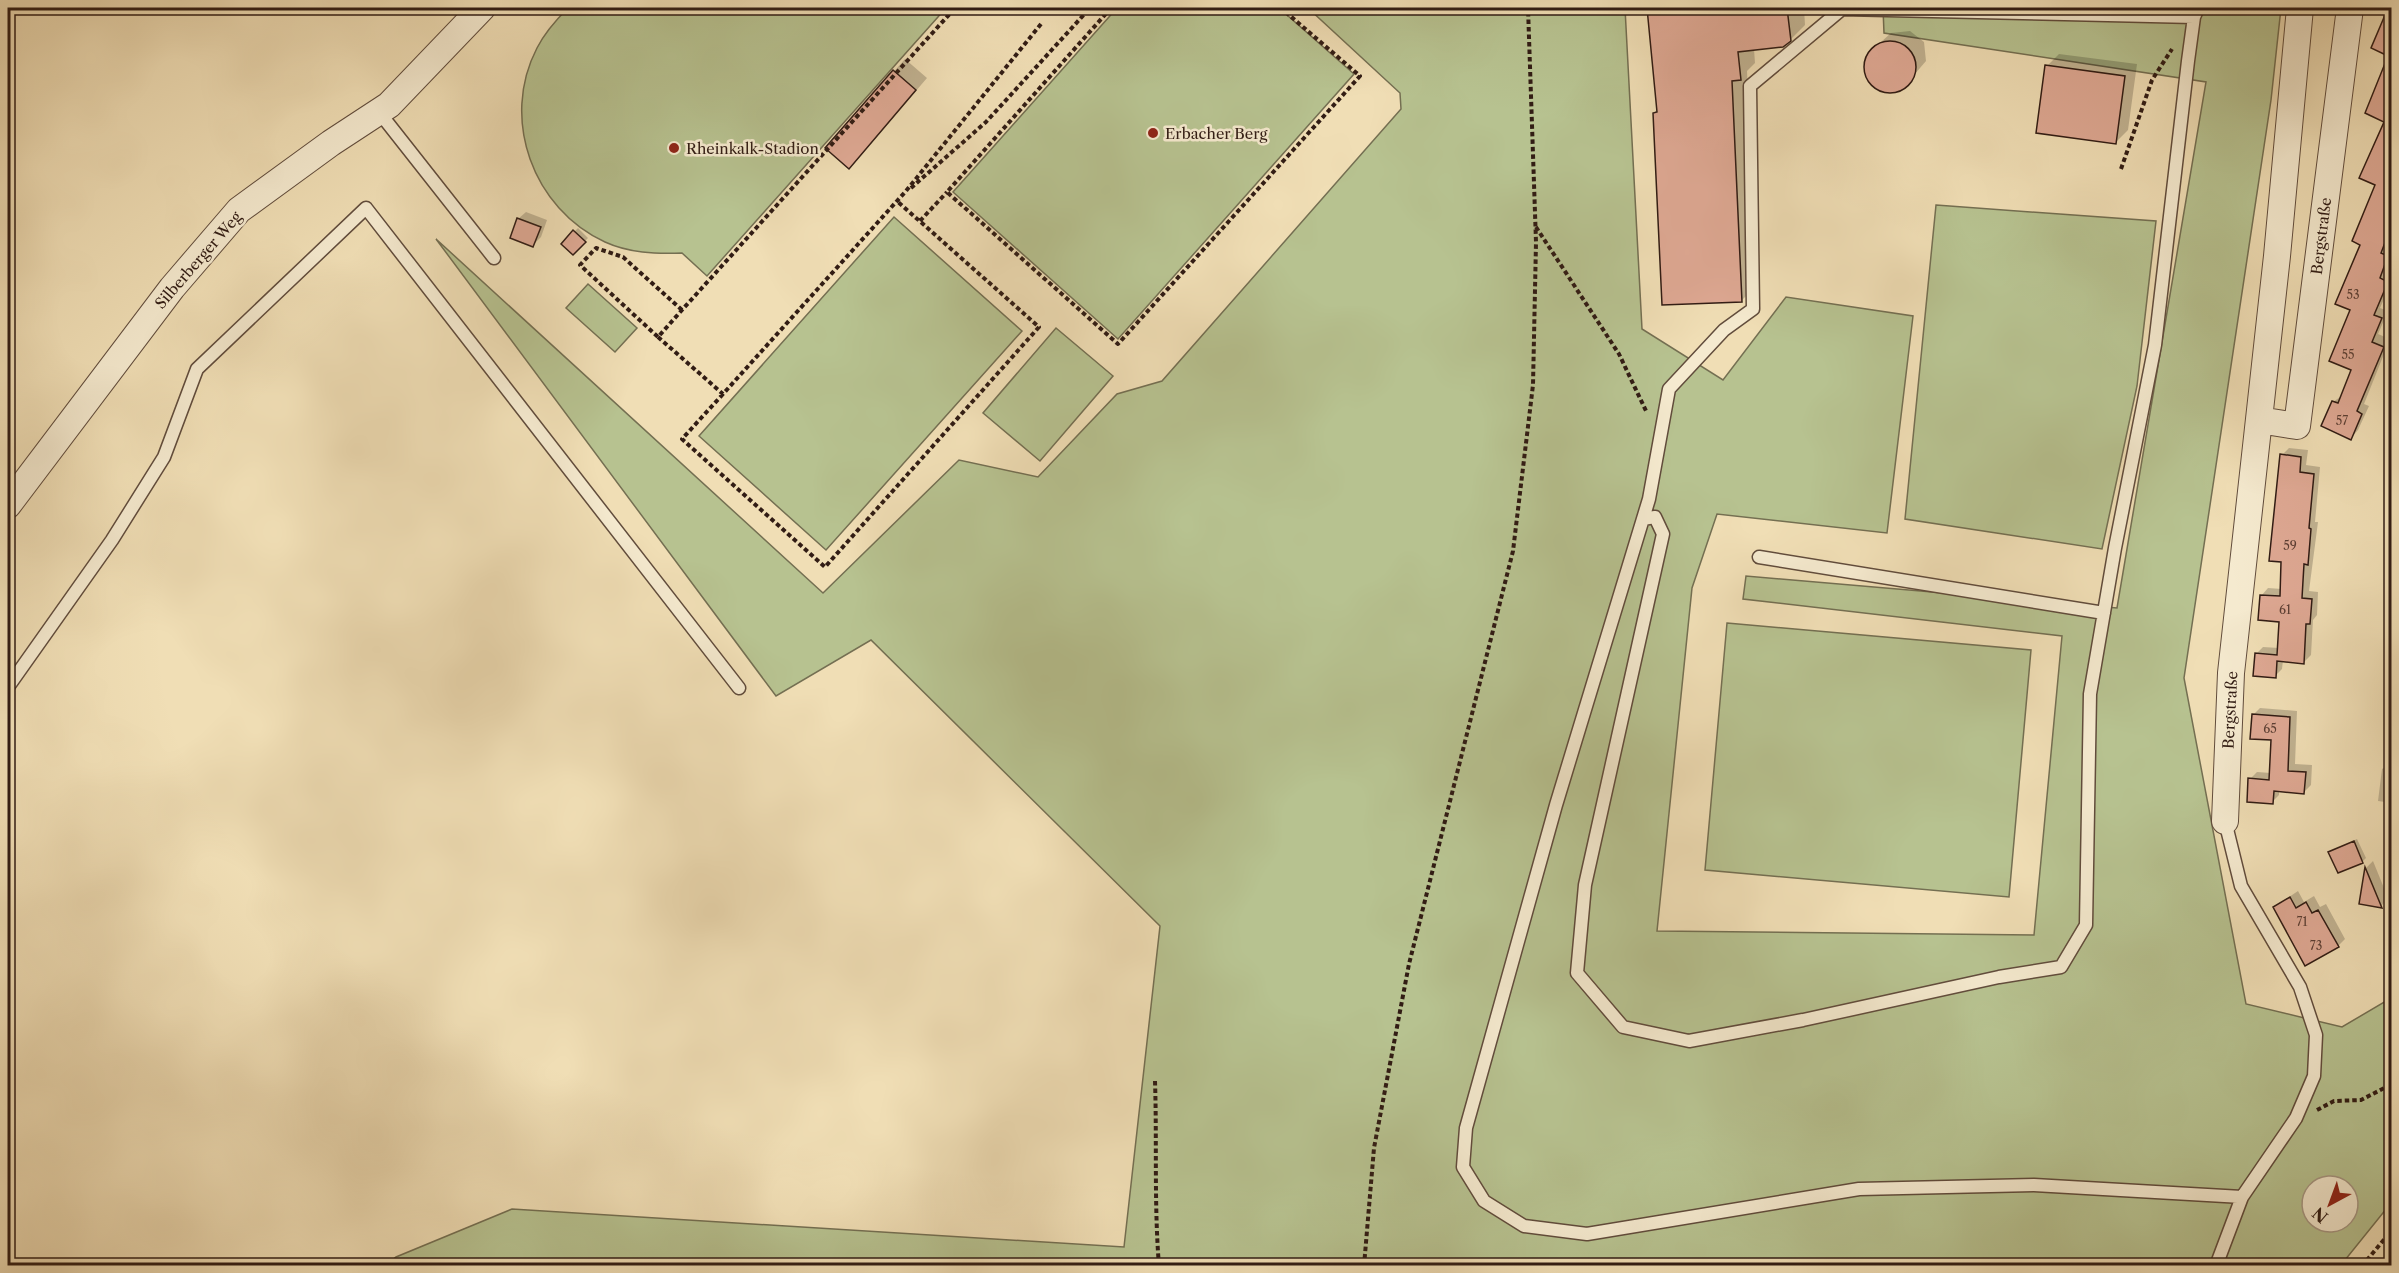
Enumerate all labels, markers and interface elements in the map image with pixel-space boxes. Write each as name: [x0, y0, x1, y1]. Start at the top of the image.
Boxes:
place label: Erbacher Berg: [1165, 124, 1267, 143]
marker: Erbacher Berg: [1146, 126, 1160, 140]
place label: Rheinkalk-Stadion: [686, 139, 819, 158]
marker: Rheinkalk-Stadion: [667, 141, 681, 155]
street label: Bergstraße: [2307, 196, 2335, 276]
street label: Silberberger Weg: [151, 207, 245, 313]
house number: 53: [2346, 287, 2360, 302]
house number: 55: [2341, 347, 2355, 362]
house number: 57: [2336, 413, 2348, 428]
house number: 59: [2283, 538, 2297, 553]
house number: 61: [2279, 602, 2291, 617]
street label: Bergstraße: [2218, 671, 2242, 749]
house number: 65: [2263, 721, 2277, 736]
house number: 71: [2297, 914, 2307, 929]
house number: 73: [2310, 938, 2322, 953]
north arrow: [2300, 1174, 2360, 1234]
text: N: [2308, 1203, 2332, 1227]

